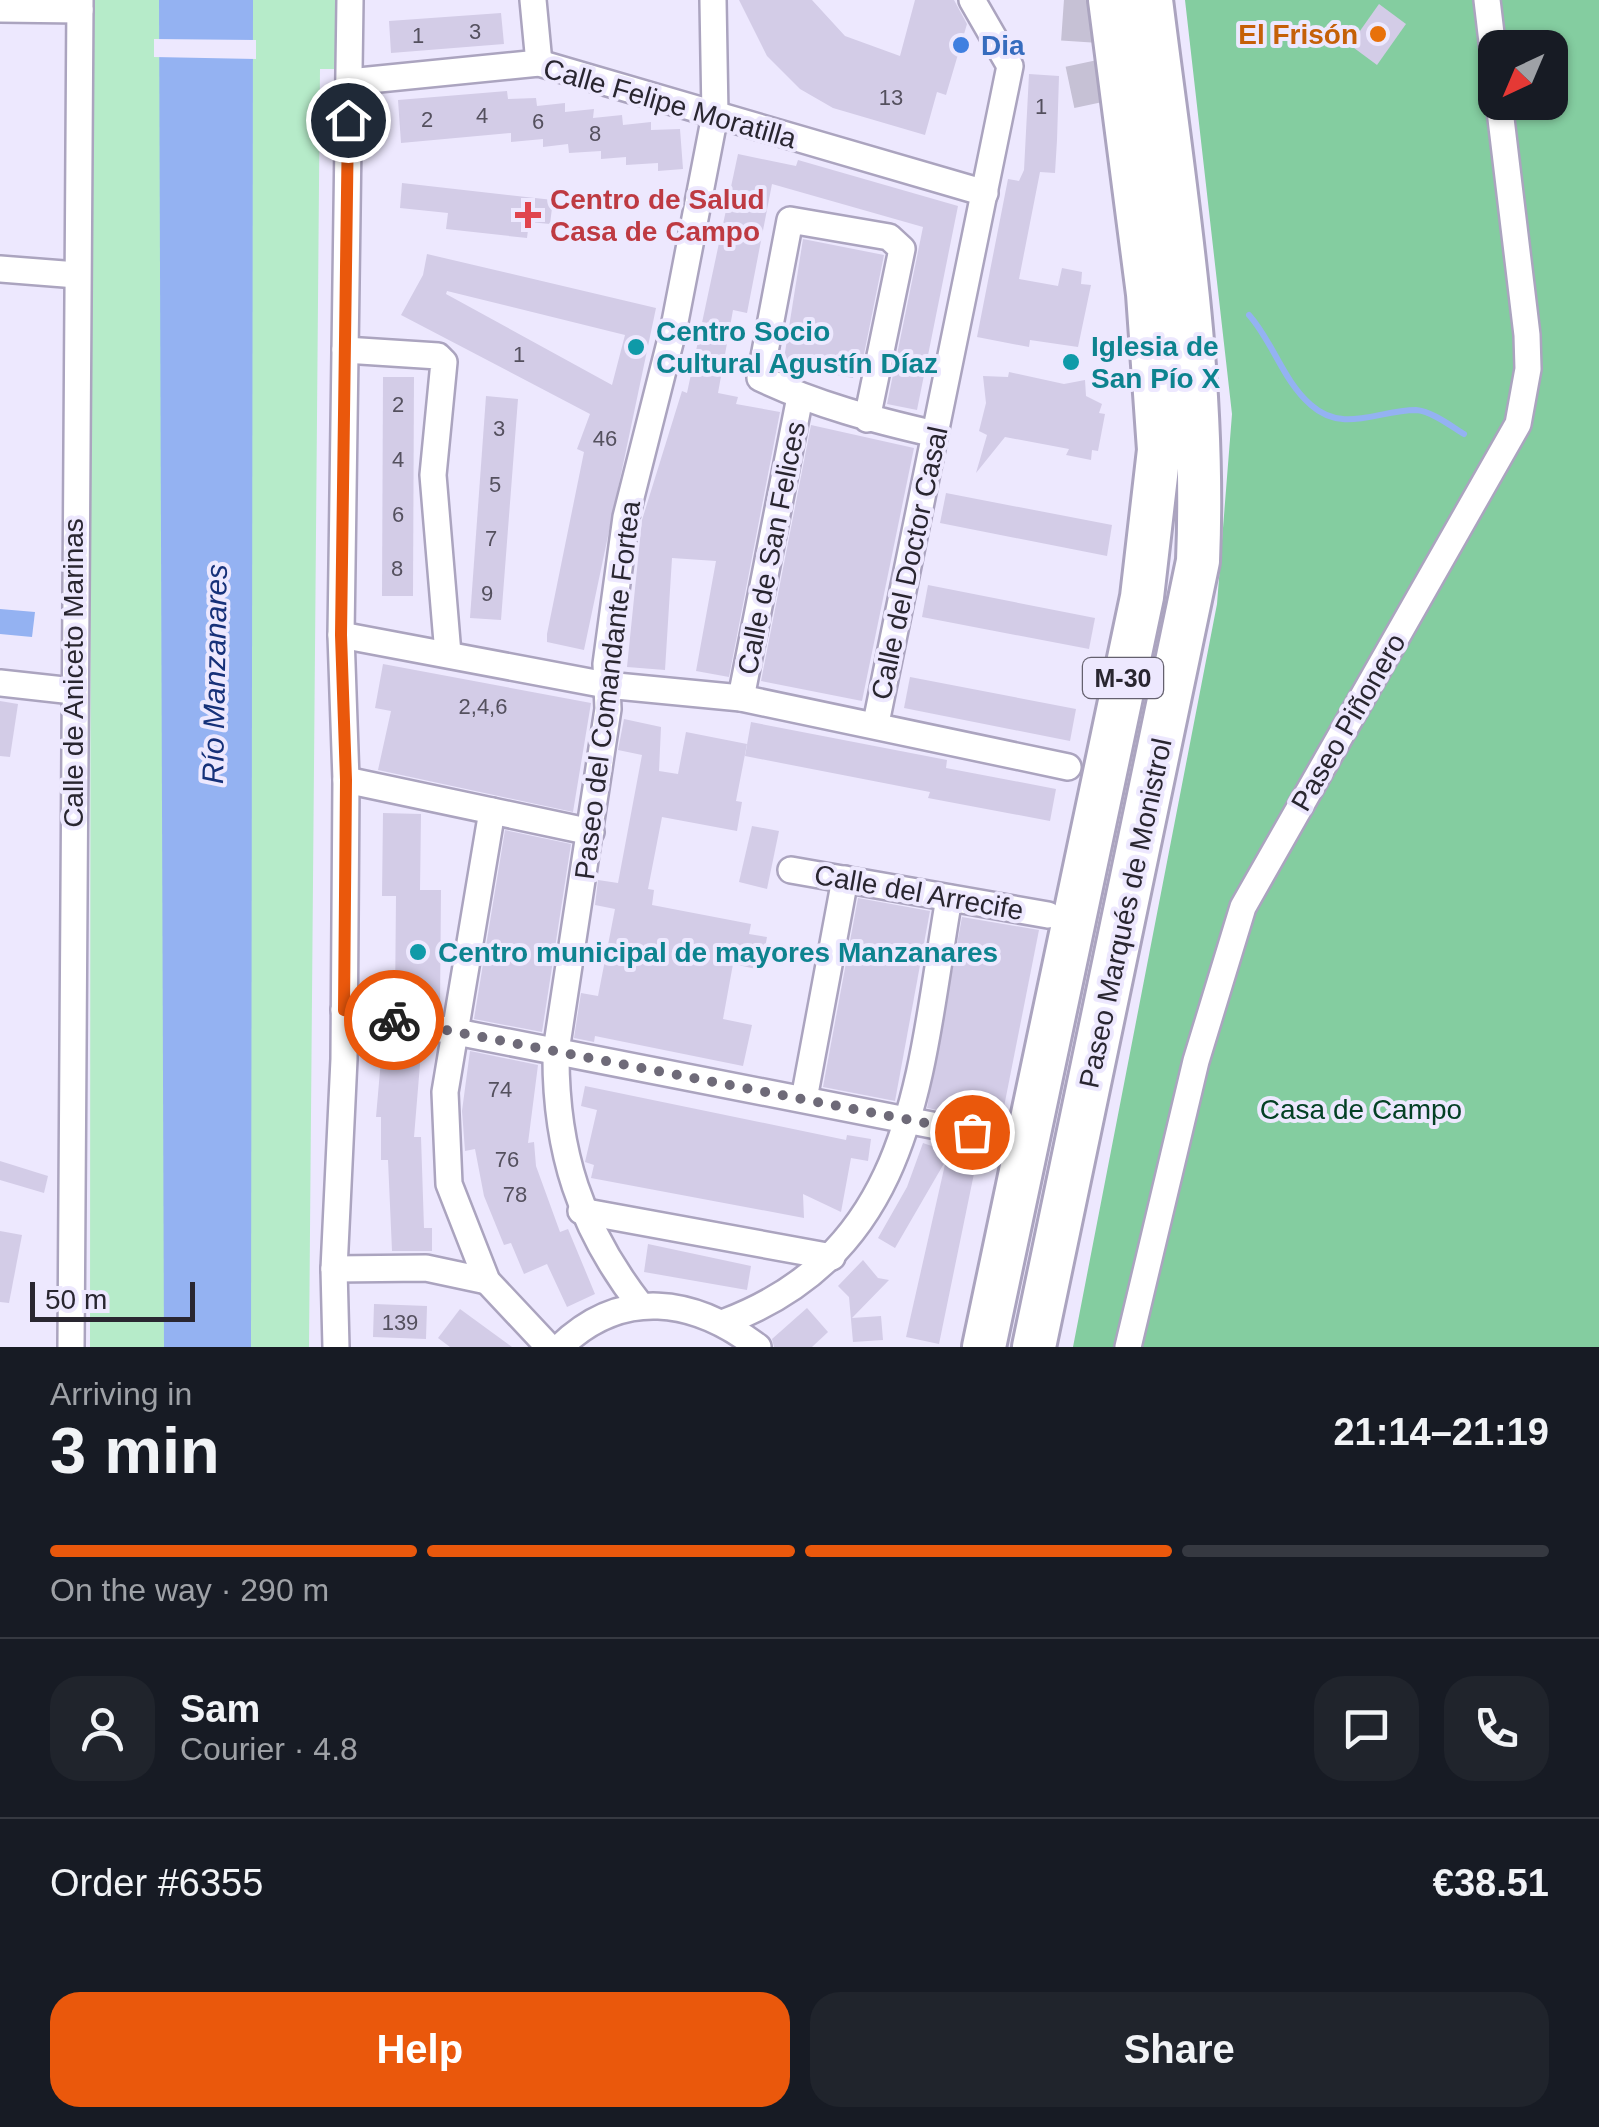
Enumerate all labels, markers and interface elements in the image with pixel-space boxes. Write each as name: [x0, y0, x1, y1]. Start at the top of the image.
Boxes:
house number: 3: [469, 19, 481, 44]
place label: El Frisón: [1238, 19, 1358, 50]
house number: 1: [412, 23, 424, 48]
marker: El Frisón: [1367, 23, 1389, 45]
place label: Dia: [981, 30, 1025, 61]
north arrow: [1478, 30, 1568, 120]
map controls: [1478, 30, 1568, 120]
marker: Dia: [950, 34, 972, 56]
street label: Calle Felipe Moratilla: [540, 53, 800, 155]
pin: [306, 78, 391, 163]
house number: 13: [879, 85, 903, 110]
icon: home: [321, 93, 376, 148]
house number: 1: [1035, 94, 1047, 119]
house number: 4: [476, 103, 488, 128]
house number: 2: [421, 107, 433, 132]
house number: 6: [532, 109, 544, 134]
house number: 8: [589, 121, 601, 146]
place label: Centro de Salud Casa de Campo: [550, 184, 765, 247]
marker: Centro de Salud Casa de Campo: [515, 202, 541, 228]
place label: Centro Socio Cultural Agustín Díaz: [656, 316, 938, 379]
place label: Iglesia de San Pío X: [1091, 331, 1220, 394]
marker: Centro Socio Cultural Agustín Díaz: [625, 336, 647, 358]
house number: 1: [513, 342, 525, 367]
marker: Iglesia de San Pío X: [1060, 351, 1082, 373]
house number: 2: [392, 392, 404, 417]
house number: 3: [493, 416, 505, 441]
street label: Calle de San Felices: [732, 419, 811, 677]
street label: Calle del Doctor Casal: [865, 424, 954, 703]
house number: 46: [593, 426, 617, 451]
house number: 4: [392, 447, 404, 472]
house number: 5: [489, 472, 501, 497]
street label: Paseo del Comandante Fortea: [569, 498, 646, 881]
house number: 6: [392, 502, 404, 527]
street label: Calle de Aniceto Marinas: [58, 518, 89, 828]
house number: 7: [485, 526, 497, 551]
house number: 8: [391, 556, 403, 581]
water label: Río Manzanares: [196, 564, 233, 784]
house number: 9: [481, 581, 493, 606]
street label: Paseo Piñonero: [1285, 628, 1412, 816]
road number: M-30: [1083, 658, 1163, 698]
house number: 2,4,6: [459, 694, 507, 719]
street label: Paseo Marqués de Monistrol: [1073, 736, 1178, 1091]
street label: Calle del Arrecife: [812, 859, 1026, 926]
place label: Centro municipal de mayores Manzanares: [438, 937, 998, 968]
marker: Centro municipal de mayores Manzanares: [407, 941, 429, 963]
courier: [344, 970, 444, 1070]
icon: bike: [367, 993, 422, 1048]
house number: 74: [488, 1077, 512, 1102]
pin: [930, 1090, 1015, 1175]
park label: Casa de Campo: [1260, 1094, 1462, 1125]
icon: bag: [945, 1105, 1000, 1160]
house number: 76: [495, 1147, 519, 1172]
house number: 78: [503, 1182, 527, 1207]
scale bar: [30, 1277, 195, 1322]
text: 50 m: [45, 1284, 107, 1315]
house number: 139: [382, 1310, 418, 1335]
text: Arriving in: [50, 1376, 192, 1412]
text: 21:14–21:19: [1333, 1411, 1549, 1453]
text: 3 min: [50, 1414, 220, 1487]
text: On the way · 290 m: [50, 1572, 329, 1608]
button: person: [50, 1676, 155, 1781]
button: chat: [1314, 1676, 1419, 1781]
button: phone: [1444, 1676, 1549, 1781]
text: Sam: [180, 1688, 260, 1730]
text: Courier · 4.8: [180, 1731, 358, 1767]
text: Order #6355: [50, 1862, 263, 1904]
text: €38.51: [1433, 1862, 1549, 1904]
button: Help: [50, 1992, 790, 2107]
button: Share: [810, 1992, 1549, 2107]

